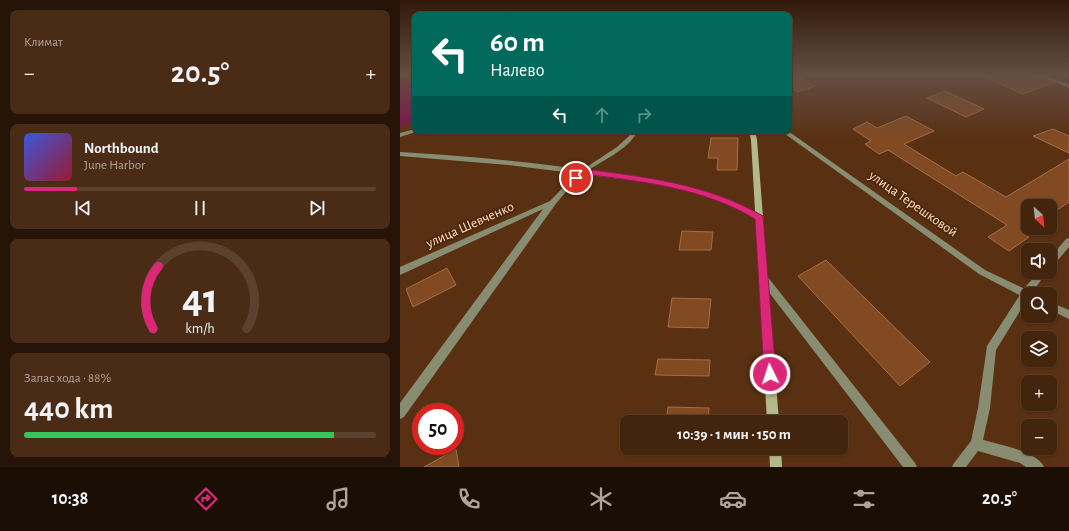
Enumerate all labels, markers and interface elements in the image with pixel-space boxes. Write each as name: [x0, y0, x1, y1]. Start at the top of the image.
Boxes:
icon: left: [424, 28, 476, 80]
text: 60 m: [490, 29, 545, 57]
text: Климат: [24, 36, 63, 49]
text: 20.5°: [171, 58, 229, 88]
text: −: [24, 62, 35, 84]
text: +: [365, 62, 376, 84]
text: Налево: [490, 62, 544, 80]
icon: left: [549, 104, 571, 126]
icon: ahead: [591, 104, 613, 126]
icon: right: [633, 104, 655, 126]
text: Northbound: [84, 141, 159, 156]
text: June Harbor: [84, 159, 145, 172]
pin: [559, 161, 593, 195]
icon: arrive: [565, 167, 587, 189]
street label: улица Терешковой: [865, 168, 960, 240]
icon: previous: [72, 197, 94, 219]
icon: pause: [189, 197, 211, 219]
icon: next: [306, 197, 328, 219]
street label: улица Шевченко: [423, 199, 516, 251]
north arrow: [1021, 199, 1057, 235]
map controls: [1021, 199, 1057, 455]
button: sound: [1021, 243, 1057, 279]
text: 41: [182, 278, 218, 319]
button: search: [1021, 287, 1057, 323]
text: km/h: [185, 321, 215, 335]
button: layers: [1021, 331, 1057, 367]
position arrow: [749, 353, 791, 395]
text: Запас хода · 88%: [24, 372, 111, 385]
button: +: [1021, 375, 1057, 411]
text: 440 km: [24, 394, 113, 424]
speed limit sign: 50: [412, 403, 464, 455]
button: −: [1021, 419, 1057, 455]
text: 10:39 · 1 мин · 150 m: [677, 427, 791, 442]
icon: directions: [192, 485, 220, 513]
icon: music: [324, 485, 352, 513]
icon: phone: [455, 485, 483, 513]
icon: climate: [587, 485, 615, 513]
icon: car: [719, 485, 747, 513]
icon: filters: [850, 485, 878, 513]
text: 10:38: [52, 490, 88, 508]
text: 20.5°: [982, 490, 1017, 508]

